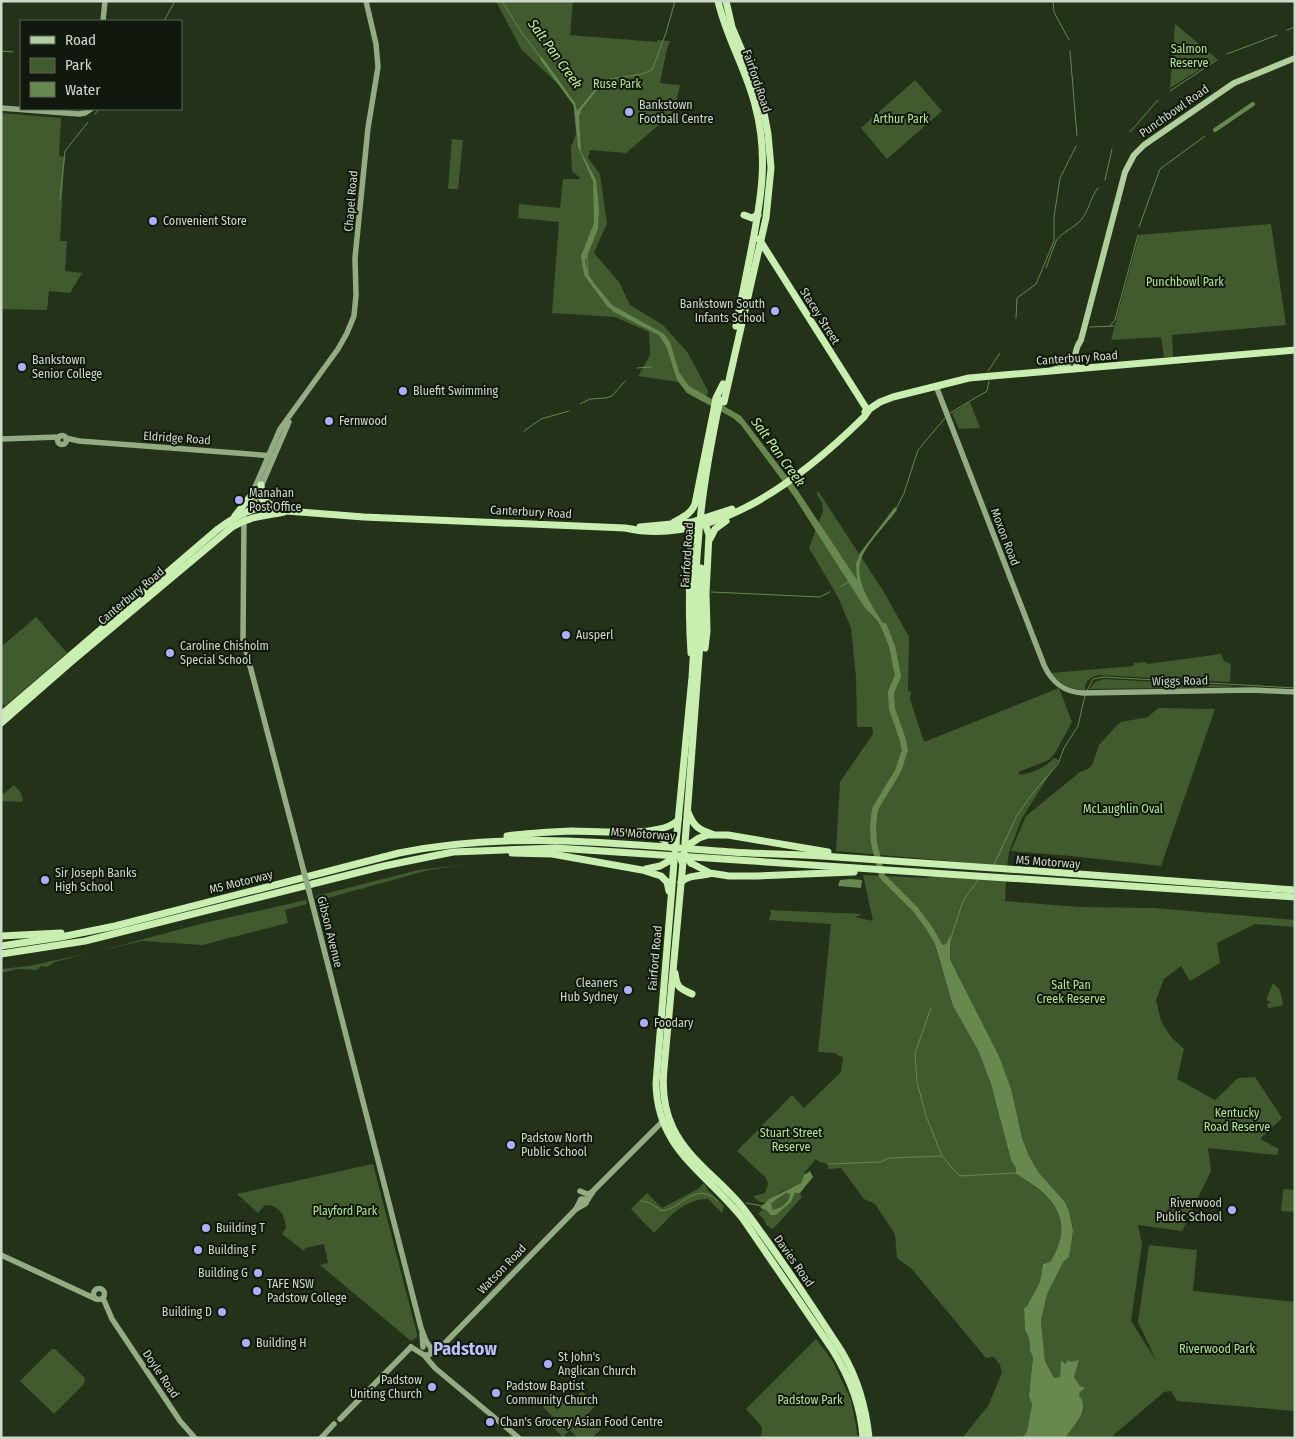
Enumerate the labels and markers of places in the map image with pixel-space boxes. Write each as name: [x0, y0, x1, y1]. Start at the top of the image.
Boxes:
place label: Bankstown Football Centre: [639, 98, 713, 126]
marker: Bankstown Football Centre: [623, 106, 635, 118]
place label: Convenient Store: [163, 214, 247, 228]
marker: Convenient Store: [147, 215, 159, 227]
place label: Bankstown South Infants School: [680, 297, 765, 325]
marker: Bankstown South Infants School: [769, 305, 781, 317]
place label: Bankstown Senior College: [32, 353, 102, 381]
marker: Bankstown Senior College: [16, 361, 28, 373]
place label: Bluefit Swimming: [413, 384, 499, 398]
marker: Bluefit Swimming: [397, 385, 409, 397]
place label: Fernwood: [339, 414, 387, 428]
marker: Fernwood: [323, 415, 335, 427]
place label: Manahan Post Office: [249, 486, 301, 514]
marker: Manahan Post Office: [233, 494, 245, 506]
place label: Ausperl: [576, 628, 613, 642]
marker: Ausperl: [560, 629, 572, 641]
place label: Caroline Chisholm Special School: [180, 639, 269, 667]
marker: Caroline Chisholm Special School: [164, 647, 176, 659]
place label: Sir Joseph Banks High School: [55, 866, 137, 894]
marker: Sir Joseph Banks High School: [39, 874, 51, 886]
place label: Cleaners Hub Sydney: [560, 976, 619, 1004]
marker: Cleaners Hub Sydney: [622, 984, 634, 996]
place label: Foodary: [654, 1016, 694, 1030]
marker: Foodary: [638, 1017, 650, 1029]
place label: Padstow North Public School: [521, 1131, 593, 1159]
marker: Padstow North Public School: [505, 1139, 517, 1151]
place label: Riverwood Public School: [1156, 1196, 1222, 1224]
marker: Riverwood Public School: [1226, 1204, 1238, 1216]
place label: Building T: [216, 1221, 265, 1235]
marker: Building T: [200, 1222, 212, 1234]
place label: Building F: [208, 1243, 257, 1257]
marker: Building F: [192, 1244, 204, 1256]
place label: Building G: [198, 1266, 248, 1280]
marker: Building G: [252, 1267, 264, 1279]
place label: TAFE NSW Padstow College: [267, 1277, 347, 1305]
marker: TAFE NSW Padstow College: [251, 1285, 263, 1297]
place label: Building D: [162, 1305, 212, 1319]
marker: Building D: [216, 1306, 228, 1318]
place label: Building H: [256, 1336, 306, 1350]
marker: Building H: [240, 1337, 252, 1349]
place label: St John's Anglican Church: [558, 1350, 636, 1378]
marker: St John's Anglican Church: [542, 1358, 554, 1370]
place label: Padstow Uniting Church: [350, 1373, 422, 1401]
place label: Padstow Baptist Community Church: [506, 1379, 598, 1407]
marker: Padstow Uniting Church: [426, 1381, 438, 1393]
marker: Padstow Baptist Community Church: [490, 1387, 502, 1399]
place label: Chan's Grocery Asian Food Centre: [500, 1415, 663, 1429]
marker: Chan's Grocery Asian Food Centre: [484, 1416, 496, 1428]

